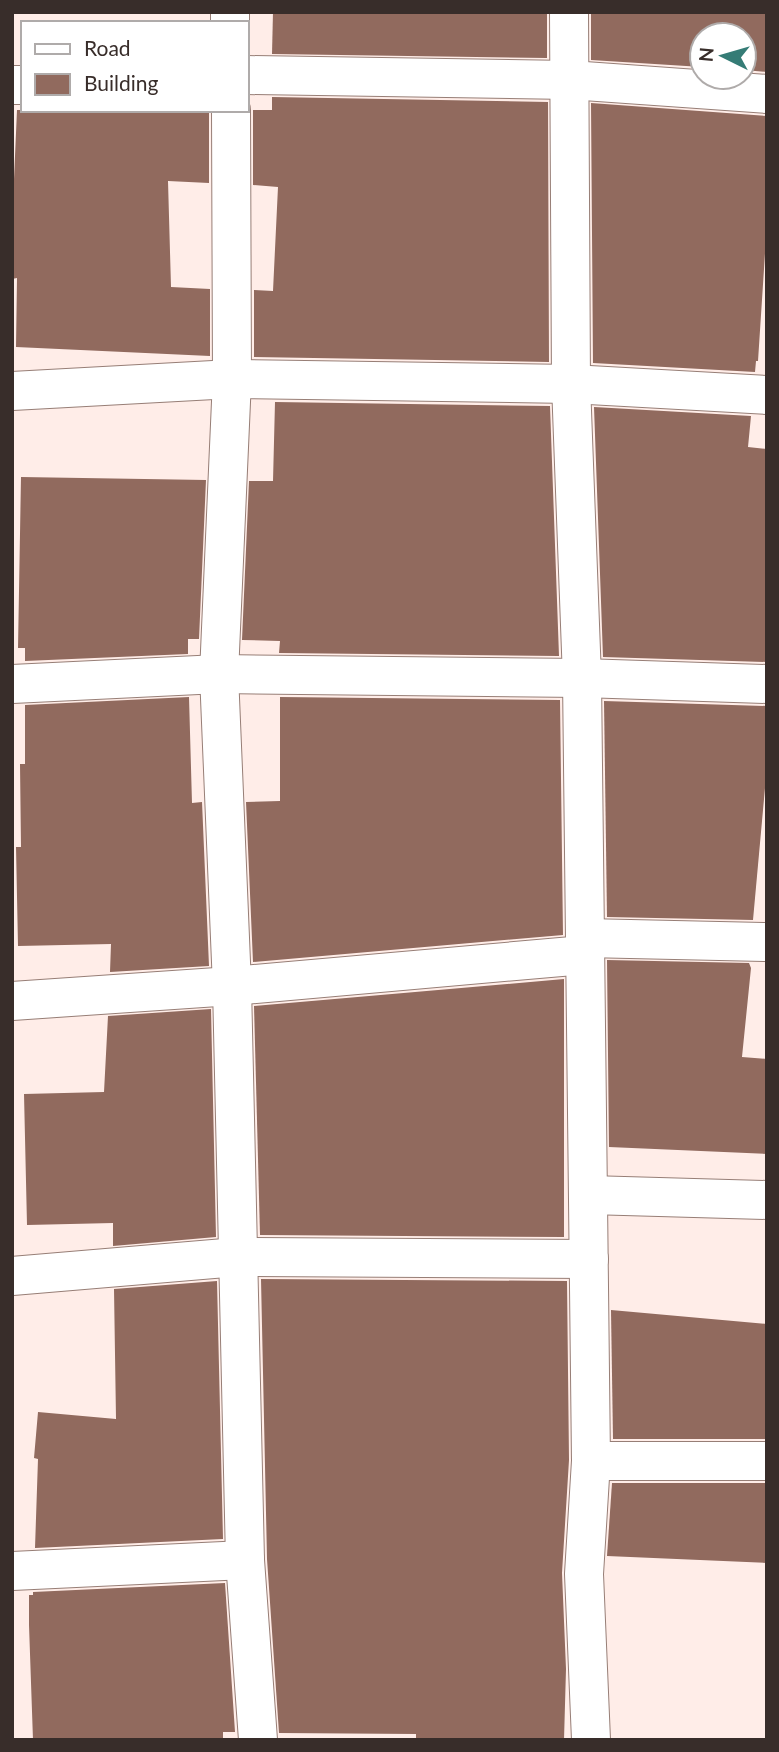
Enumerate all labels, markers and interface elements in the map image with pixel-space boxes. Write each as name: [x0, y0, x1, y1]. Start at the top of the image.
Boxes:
legend: [21, 21, 248, 112]
north arrow: [688, 21, 758, 91]
text: Road: [84, 35, 131, 60]
text: N: [693, 46, 718, 63]
text: Building: [84, 70, 159, 95]

